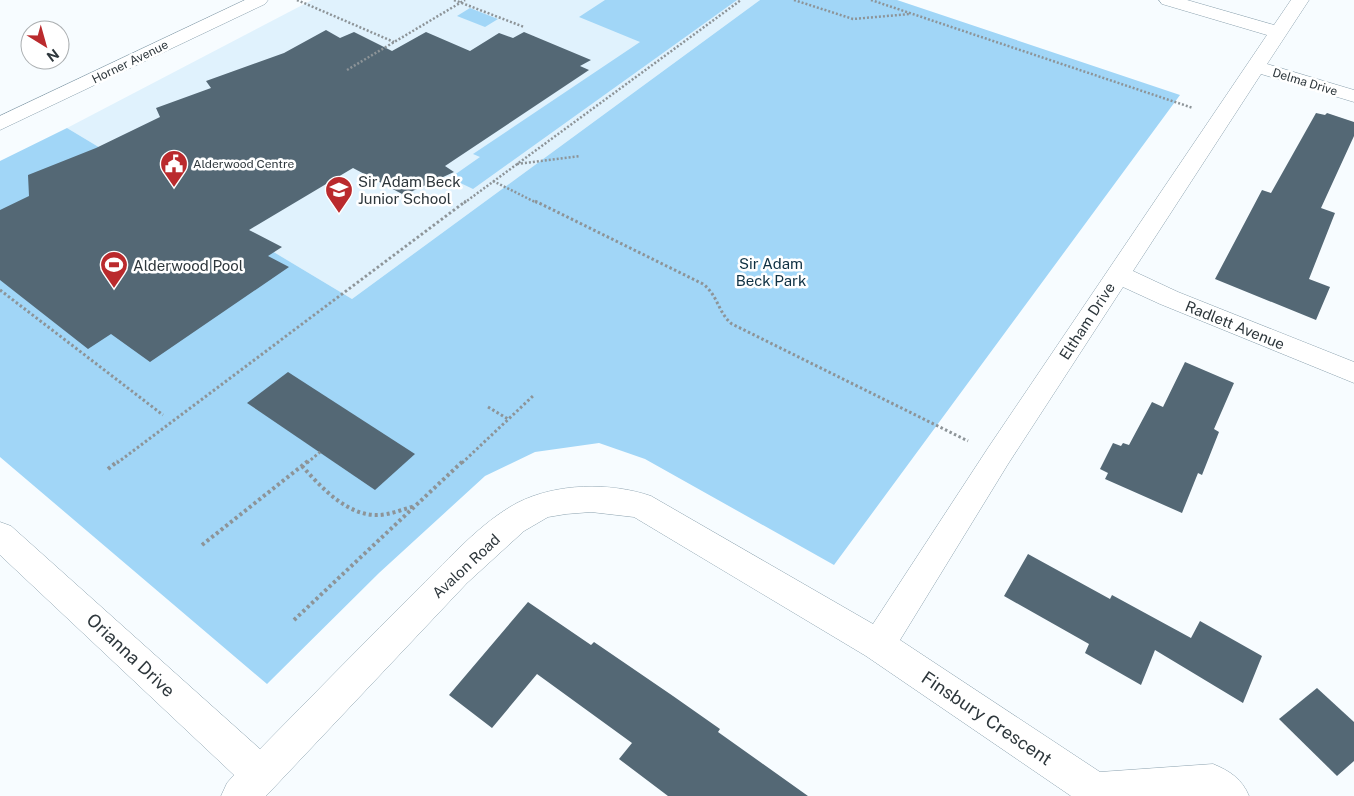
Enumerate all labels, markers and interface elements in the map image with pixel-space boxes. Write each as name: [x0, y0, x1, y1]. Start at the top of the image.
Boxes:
north arrow: [20, 20, 70, 70]
street label: Horner Avenue: [90, 37, 171, 87]
text: N: [44, 46, 62, 65]
street label: Delma Drive: [1271, 65, 1339, 99]
public building icon: Alderwood Centre: [159, 149, 189, 188]
place label: Alderwood Centre: [193, 157, 295, 171]
place label: Sir Adam Beck Junior School: [358, 173, 461, 207]
school or university icon: Sir Adam Beck Junior School: [324, 175, 354, 214]
sports icon: Alderwood Pool: [99, 250, 129, 289]
park label: Sir Adam Beck Park: [736, 255, 806, 289]
place label: Alderwood Pool: [133, 257, 243, 274]
street label: Eltham Drive: [1056, 279, 1118, 363]
street label: Radlett Avenue: [1183, 297, 1287, 353]
street label: Avalon Road: [429, 530, 503, 602]
street label: Orianna Drive: [83, 609, 179, 701]
street label: Finsbury Crescent: [918, 667, 1056, 769]

